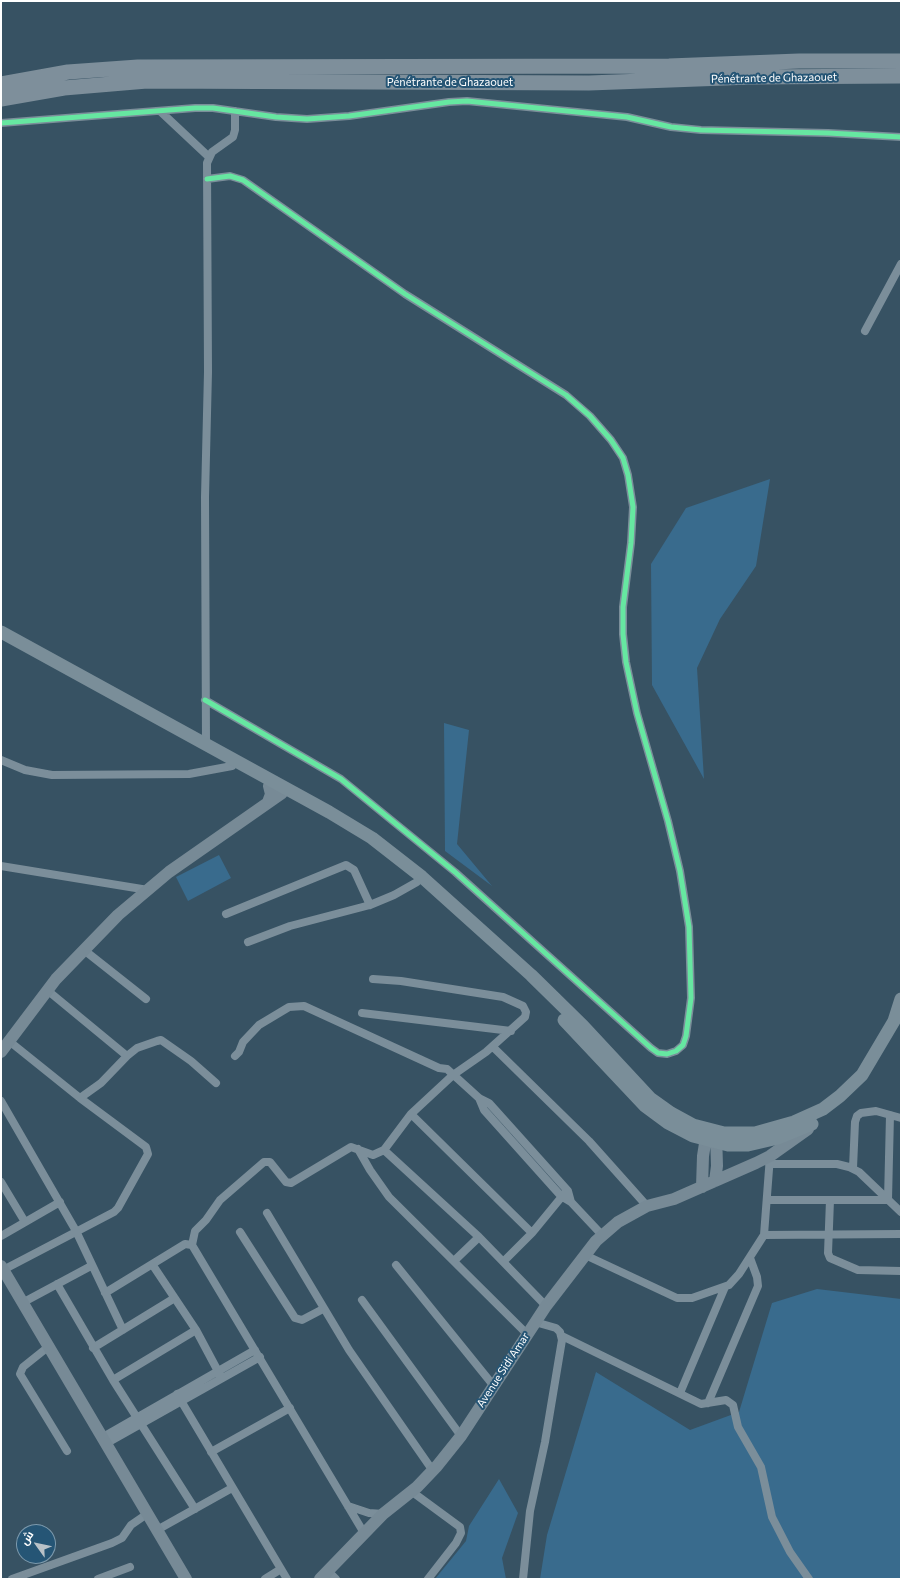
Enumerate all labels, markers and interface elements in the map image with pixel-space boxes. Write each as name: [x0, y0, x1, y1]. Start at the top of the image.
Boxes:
street label: Pénétrante de Ghazaouet: [711, 70, 837, 86]
street label: Pénétrante de Ghazaouet: [387, 75, 513, 89]
street label: Avenue Sidi Amar: [474, 1330, 532, 1410]
north arrow: [16, 1524, 56, 1564]
text: ش: [17, 1528, 36, 1547]

